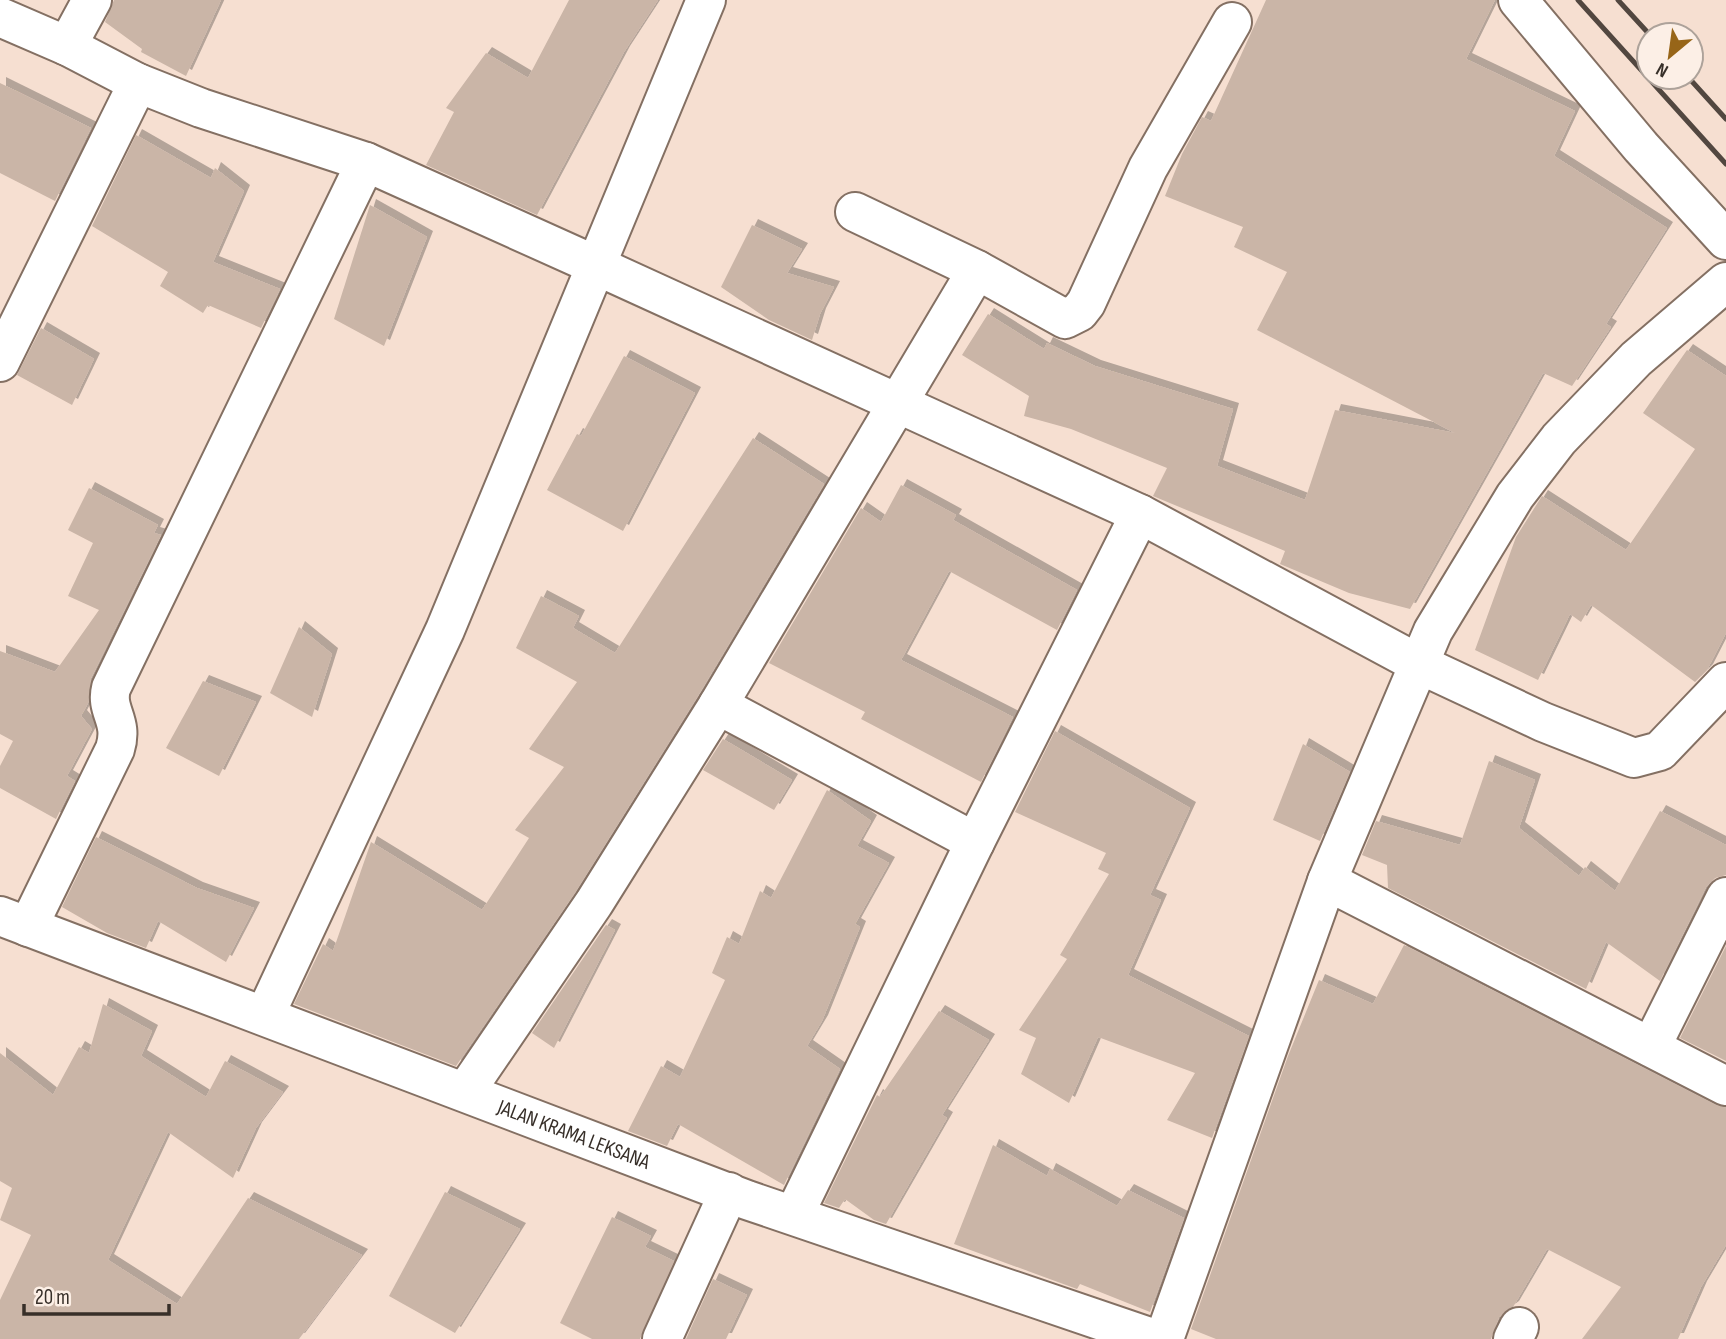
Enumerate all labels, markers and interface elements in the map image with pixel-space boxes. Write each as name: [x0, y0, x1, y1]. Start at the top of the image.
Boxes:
north arrow: [1635, 21, 1705, 91]
text: N: [1652, 57, 1673, 82]
street label: JALAN KRAMA LEKSANA: [493, 1094, 654, 1175]
scale bar: [24, 1272, 170, 1316]
text: 20 m: [35, 1285, 70, 1310]

